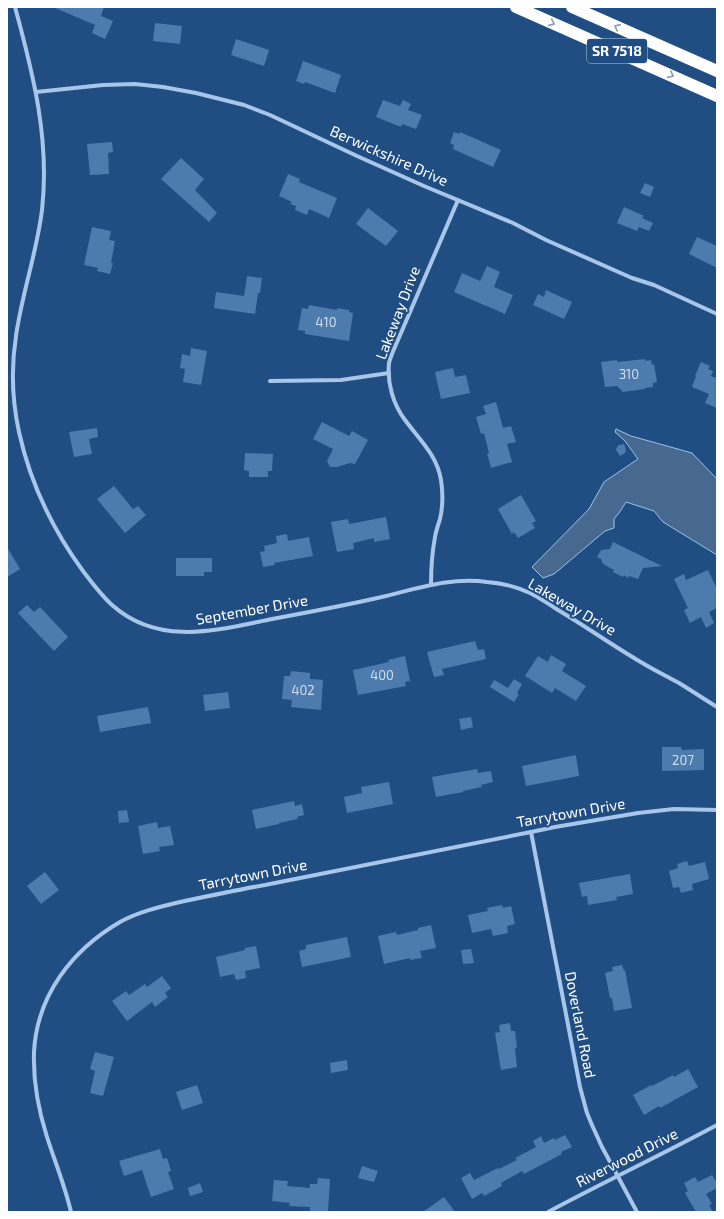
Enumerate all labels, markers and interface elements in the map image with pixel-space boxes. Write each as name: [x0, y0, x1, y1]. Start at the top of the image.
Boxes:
one-way arrow: [548, 18, 556, 26]
one-way arrow: [614, 24, 622, 32]
road number: SR 7518: [587, 39, 647, 63]
one-way arrow: [667, 71, 674, 79]
street label: Berwickshire Drive: [328, 121, 451, 189]
street label: Lakeway Drive: [371, 263, 423, 362]
house number: 410: [315, 314, 337, 330]
house number: 310: [619, 366, 639, 382]
street label: Lakeway Drive: [525, 574, 620, 639]
street label: September Drive: [194, 590, 309, 628]
house number: 400: [370, 667, 394, 683]
house number: 402: [291, 682, 315, 698]
house number: 207: [672, 752, 694, 768]
street label: Tarrytown Drive: [515, 794, 626, 830]
street label: Tarrytown Drive: [197, 855, 308, 893]
street label: Doverland Road: [562, 970, 600, 1080]
street label: Riverwood Drive: [573, 1124, 680, 1191]

